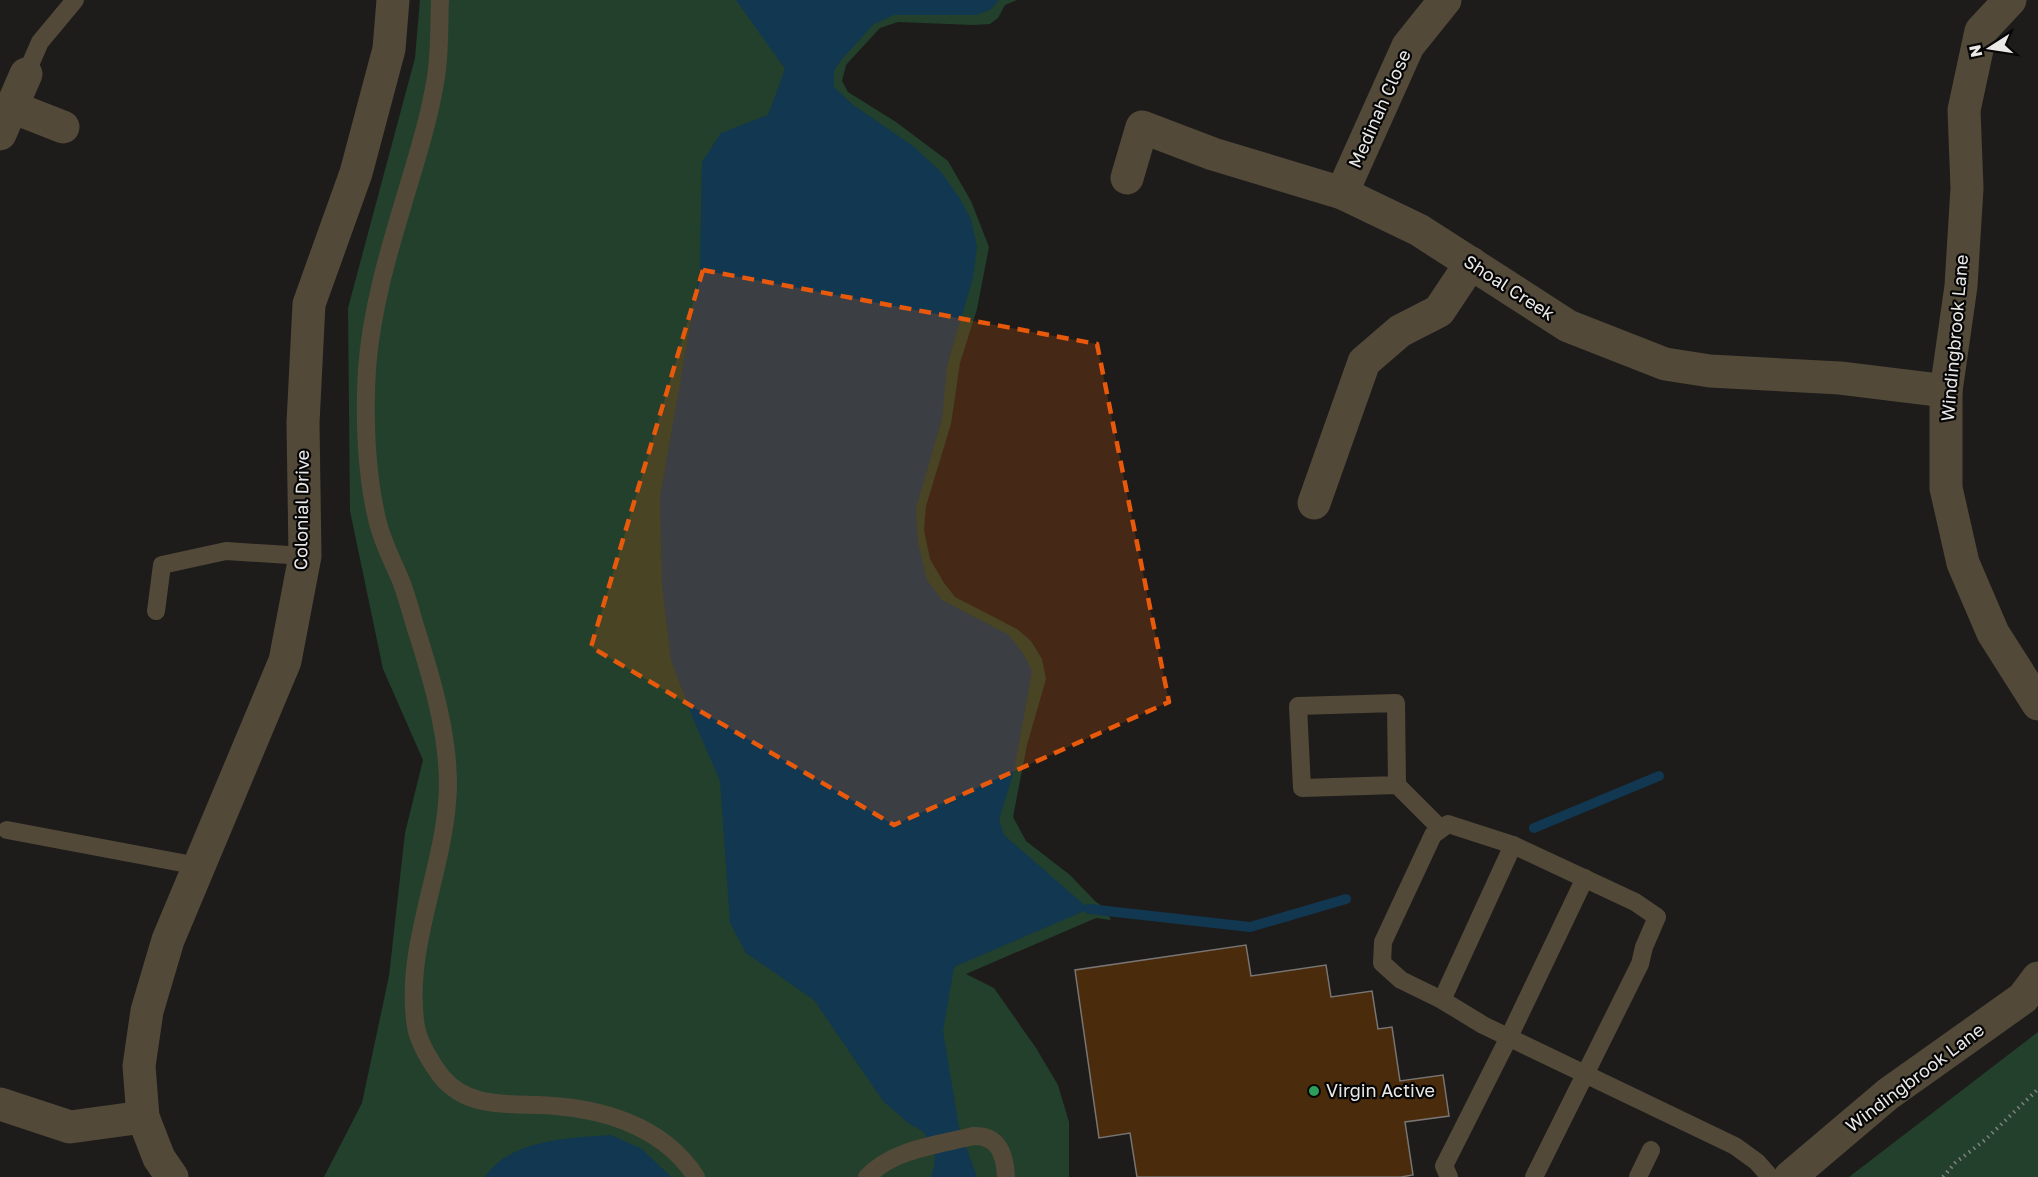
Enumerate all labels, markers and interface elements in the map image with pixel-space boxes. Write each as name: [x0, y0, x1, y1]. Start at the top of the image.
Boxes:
north arrow: [1960, 18, 2020, 78]
text: N: [1964, 43, 1986, 59]
street label: Medinah Close: [1343, 46, 1415, 171]
street label: Shoal Creek: [1460, 250, 1559, 325]
street label: Windingbrook Lane: [1936, 254, 1972, 422]
street label: Colonial Drive: [289, 450, 313, 570]
street label: Windingbrook Lane: [1841, 1018, 1988, 1136]
place label: Virgin Active: [1326, 1079, 1435, 1101]
marker: Virgin Active: [1307, 1084, 1321, 1098]

